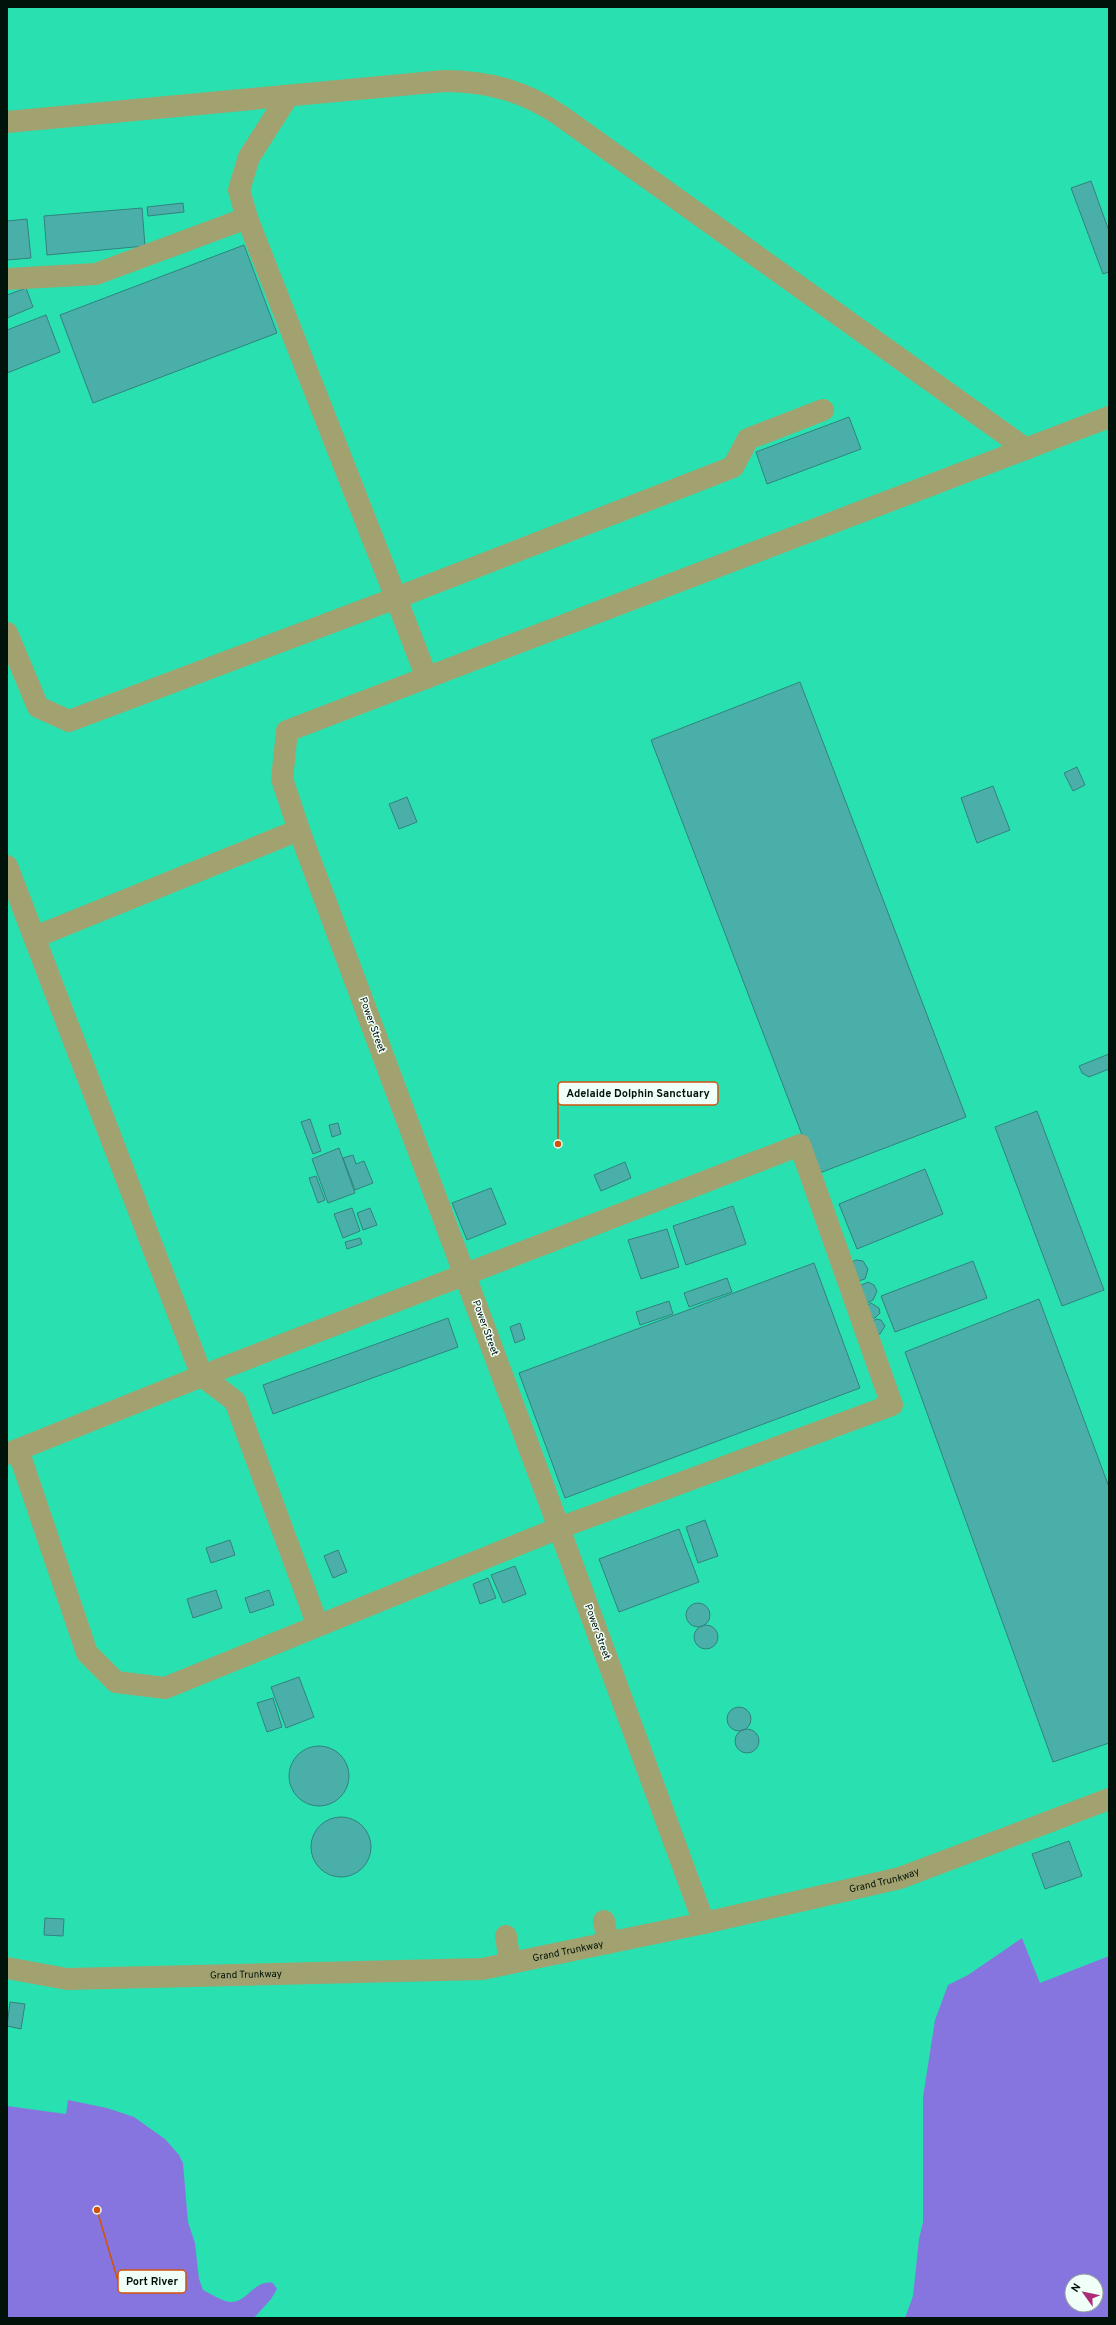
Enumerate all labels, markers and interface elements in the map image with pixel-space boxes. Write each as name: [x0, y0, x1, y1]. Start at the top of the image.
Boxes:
street label: Power Street: [356, 995, 388, 1055]
callout: Adelaide Dolphin Sanctuary: [558, 1082, 718, 1105]
text: Adelaide Dolphin Sanctuary: [566, 1087, 710, 1101]
street label: Power Street: [469, 1298, 501, 1358]
street label: Power Street: [581, 1602, 613, 1662]
street label: Grand Trunkway: [848, 1865, 921, 1896]
street label: Grand Trunkway: [531, 1937, 605, 1965]
street label: Grand Trunkway: [210, 1967, 282, 1982]
callout: Port River: [118, 2270, 186, 2293]
north arrow: [1064, 2273, 1104, 2313]
text: Port River: [126, 2275, 178, 2289]
text: N: [1068, 2281, 1084, 2295]

